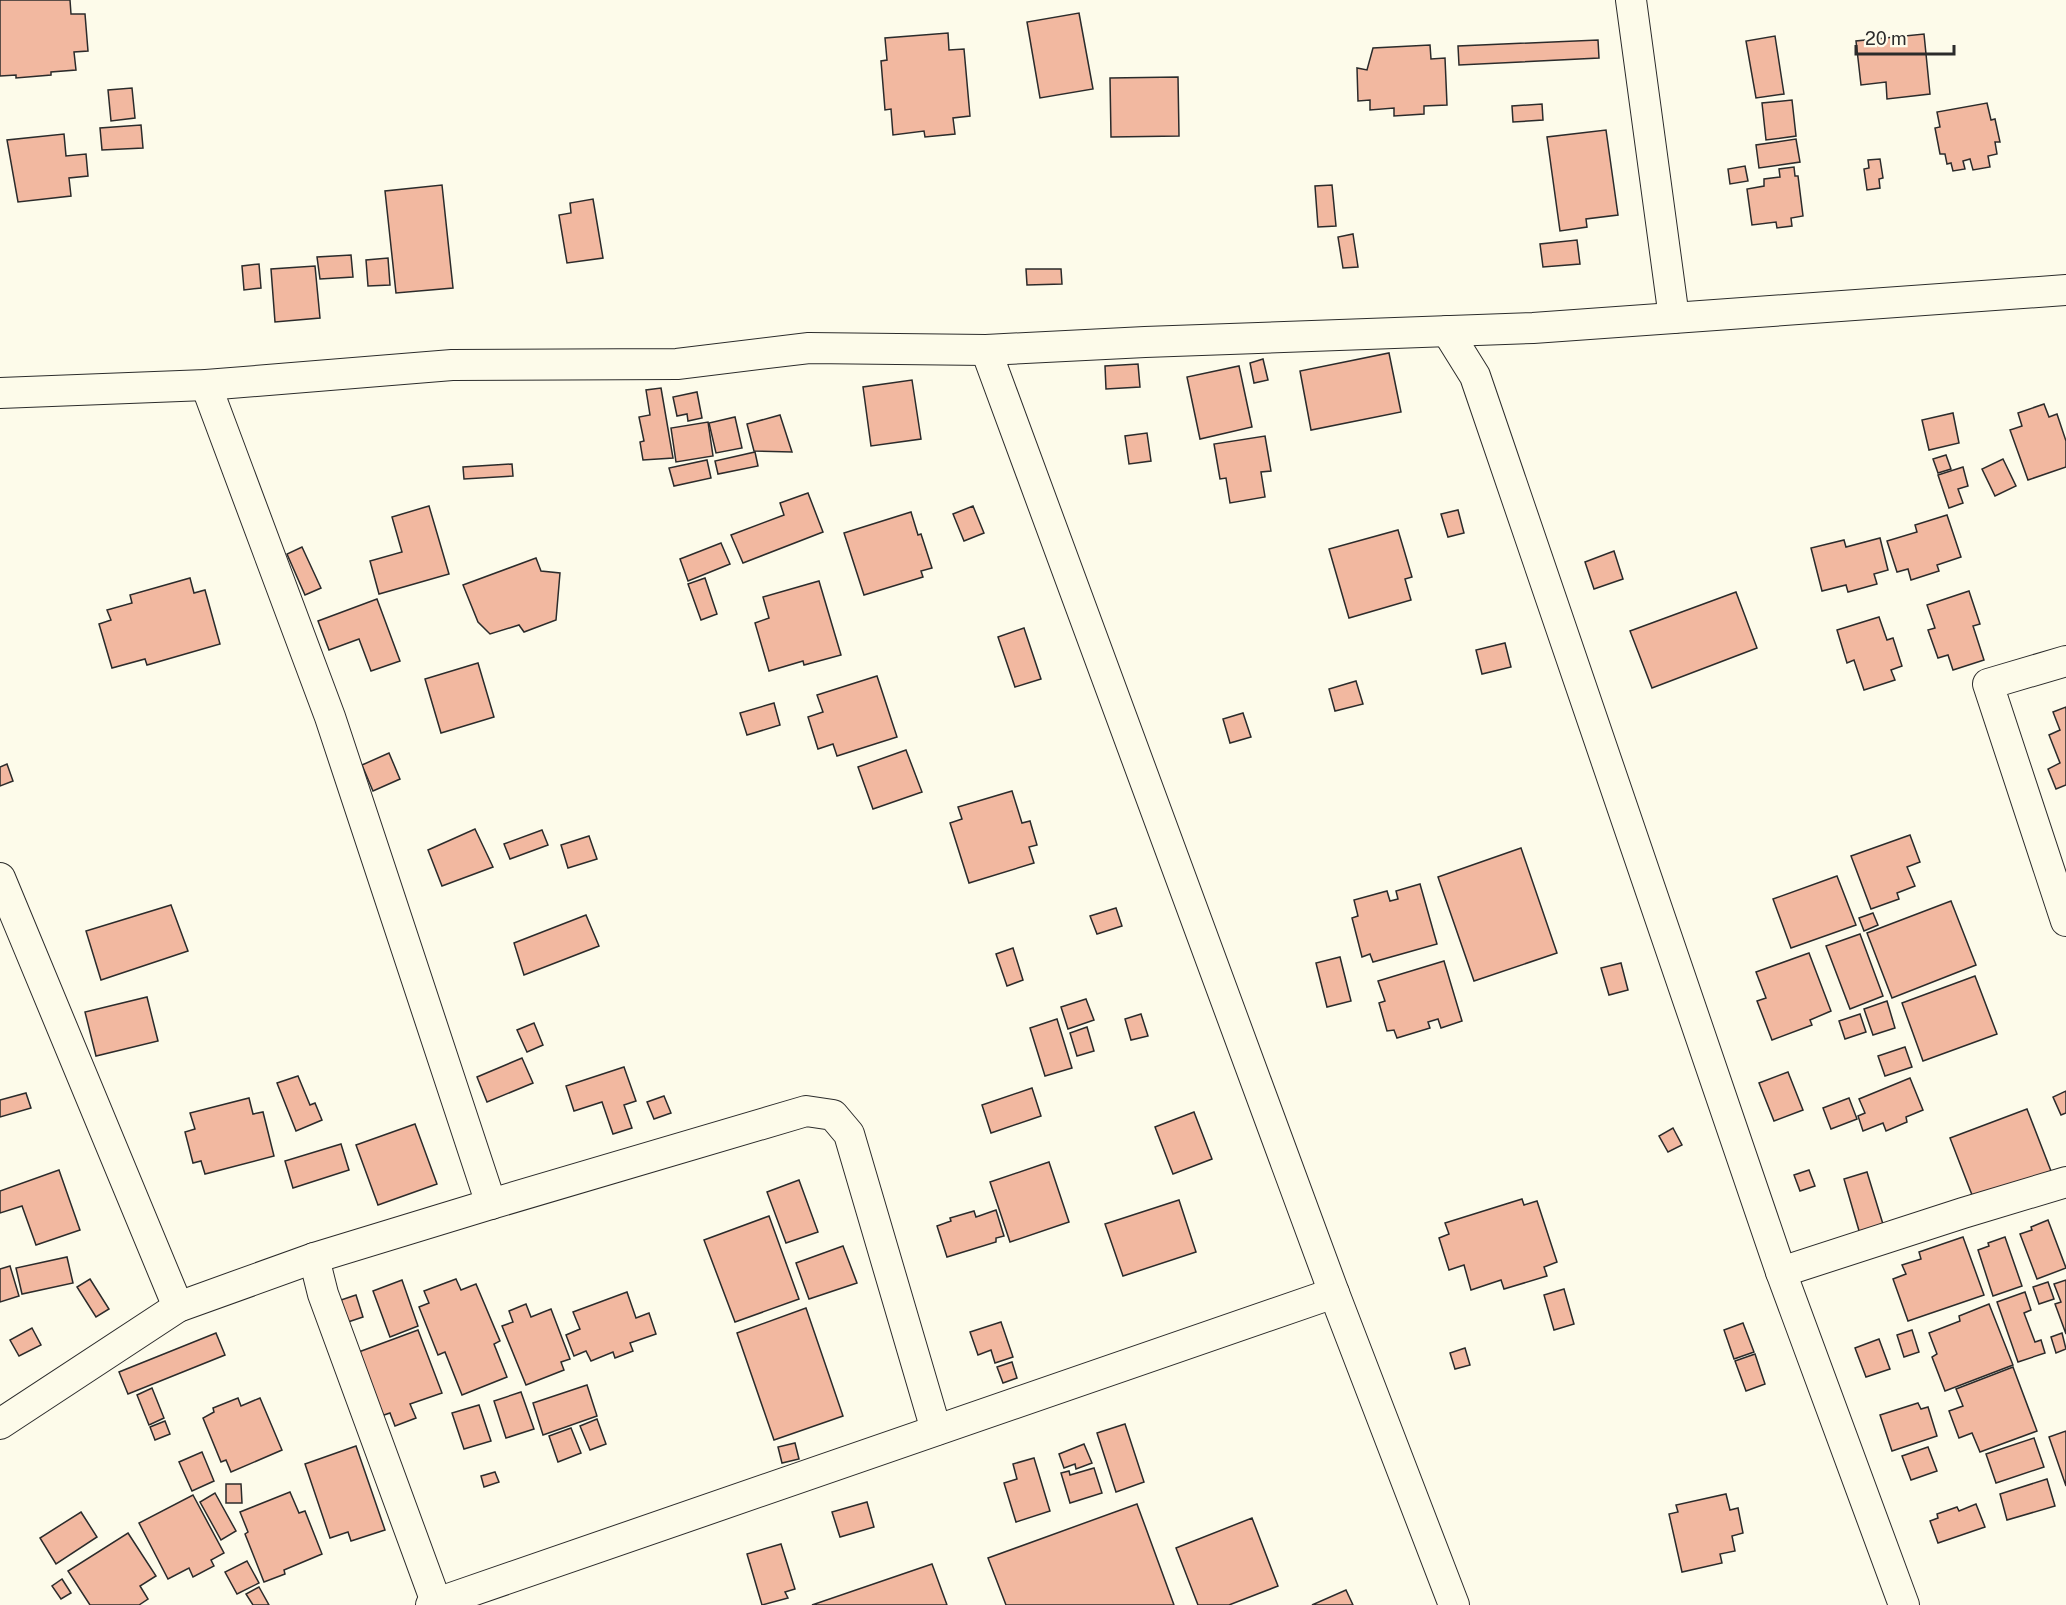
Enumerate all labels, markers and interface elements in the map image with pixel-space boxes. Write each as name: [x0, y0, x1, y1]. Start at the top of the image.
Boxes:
scale bar: [1856, 18, 1954, 56]
text: 20 m: [1865, 28, 1907, 49]

